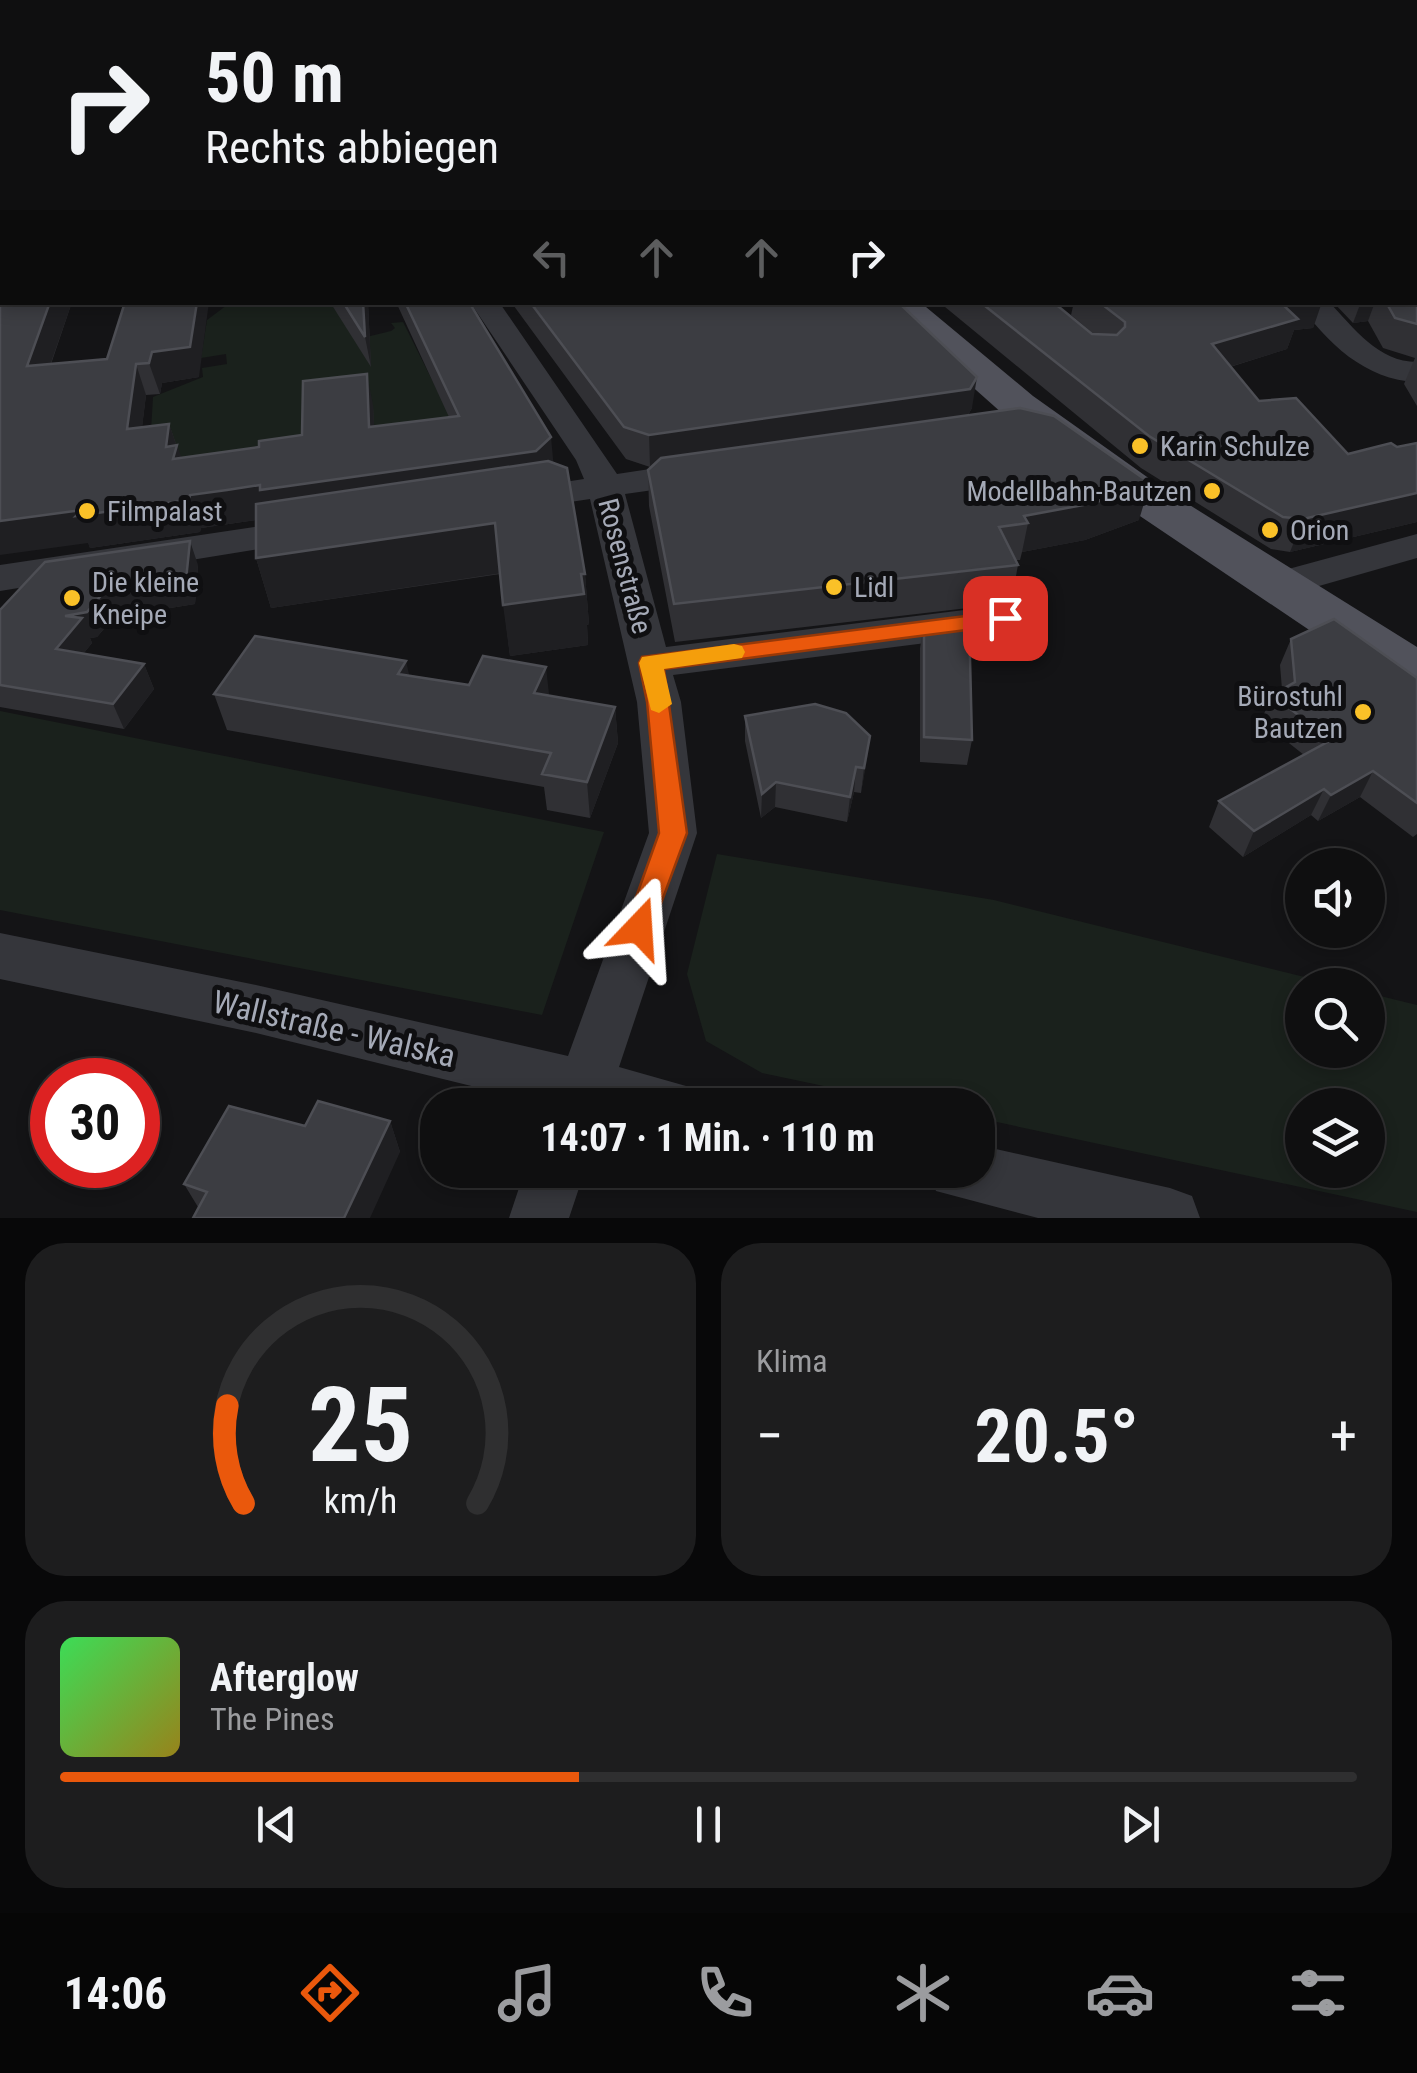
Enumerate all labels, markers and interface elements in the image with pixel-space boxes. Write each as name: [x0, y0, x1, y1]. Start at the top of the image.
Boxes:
text: 50 m: [205, 37, 344, 119]
icon: right: [40, 40, 170, 170]
text: Rechts abbiegen: [205, 121, 499, 174]
icon: left: [524, 230, 579, 285]
icon: ahead: [629, 230, 684, 285]
icon: ahead: [734, 230, 789, 285]
icon: right: [839, 230, 894, 285]
place label: Karin Schulze: [1160, 430, 1310, 463]
marker: Karin Schulze: [1129, 435, 1151, 457]
place label: Modellbahn-Bautzen: [966, 475, 1192, 508]
marker: Modellbahn-Bautzen: [1201, 480, 1223, 502]
place label: Filmpalast: [107, 495, 223, 528]
street label: Rosenstraße: [591, 495, 659, 637]
marker: Filmpalast: [76, 500, 98, 522]
place label: Orion: [1290, 514, 1349, 547]
marker: Orion: [1259, 519, 1281, 541]
place label: Die kleine Kneipe: [92, 566, 199, 631]
place label: Lidl: [854, 571, 894, 604]
marker: Lidl: [823, 576, 845, 598]
pin: [963, 576, 1048, 661]
marker: Die kleine Kneipe: [61, 587, 83, 609]
icon: arrive: [978, 591, 1033, 646]
place label: Bürostuhl Bautzen: [1237, 680, 1343, 745]
marker: Bürostuhl Bautzen: [1352, 701, 1374, 723]
map controls: [1285, 848, 1385, 1188]
button: sound: [1285, 848, 1385, 948]
position arrow: [587, 876, 691, 980]
button: search: [1285, 968, 1385, 1068]
street label: Wallstraße - Walska: [209, 983, 459, 1075]
speed limit sign: 30: [30, 1058, 160, 1188]
button: layers: [1285, 1088, 1385, 1188]
text: 14:07 · 1 Min. · 110 m: [540, 1116, 875, 1160]
text: Klima: [756, 1342, 828, 1380]
text: 25: [308, 1365, 413, 1486]
text: 20.5°: [974, 1392, 1139, 1480]
text: −: [756, 1404, 784, 1468]
text: +: [1330, 1404, 1357, 1468]
text: km/h: [324, 1480, 397, 1522]
text: Afterglow: [210, 1656, 359, 1700]
text: The Pines: [210, 1700, 335, 1738]
icon: previous: [249, 1797, 304, 1852]
icon: pause: [681, 1797, 736, 1852]
icon: next: [1113, 1797, 1168, 1852]
icon: directions: [295, 1958, 365, 2028]
icon: music: [492, 1958, 562, 2028]
icon: phone: [690, 1958, 760, 2028]
icon: climate: [888, 1958, 958, 2028]
icon: car: [1085, 1958, 1155, 2028]
icon: filters: [1283, 1958, 1353, 2028]
text: 14:06: [64, 1967, 167, 2020]

